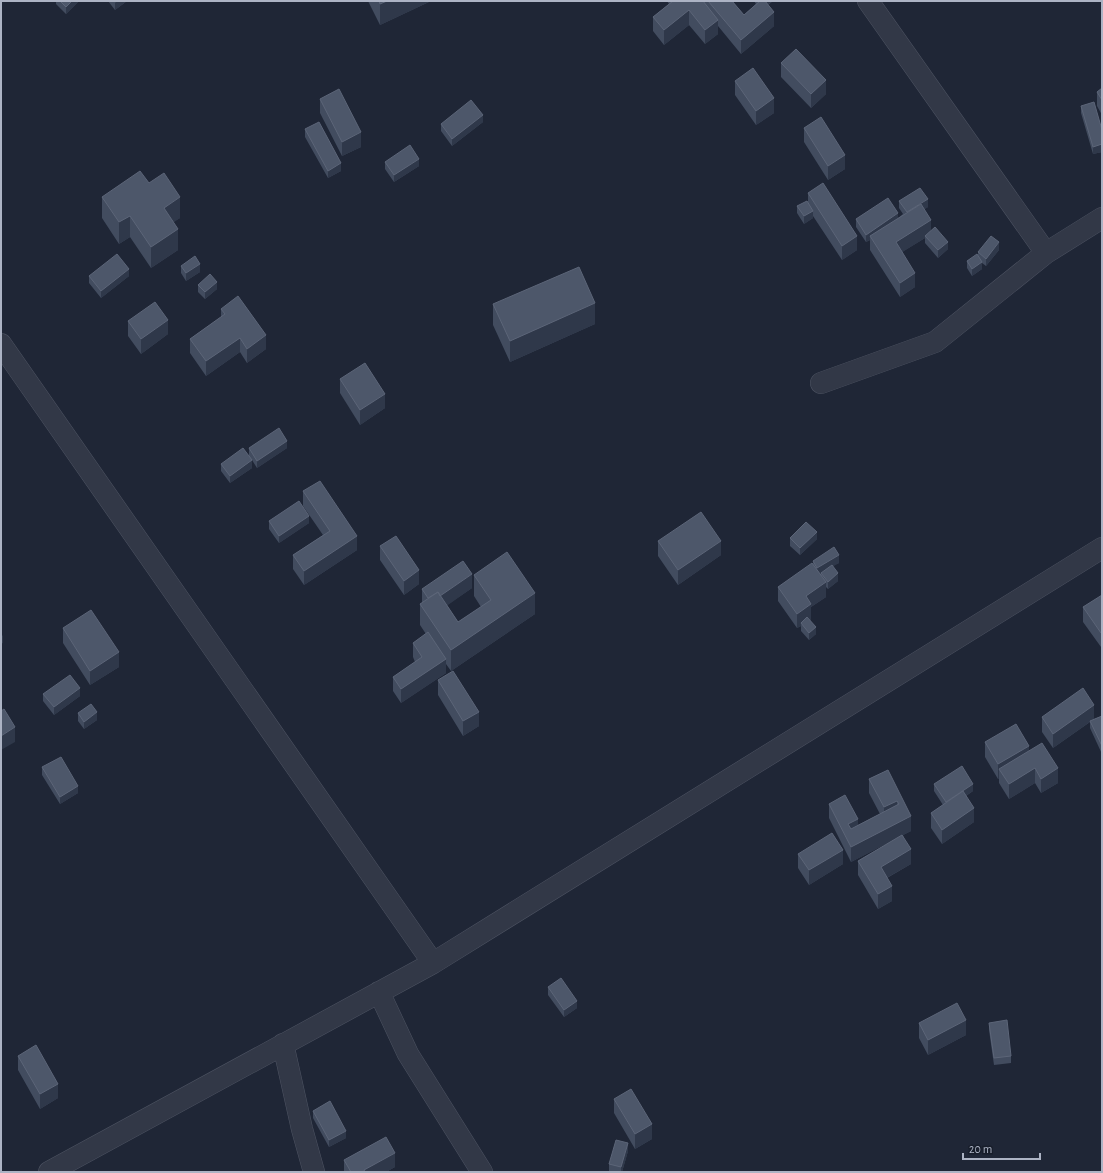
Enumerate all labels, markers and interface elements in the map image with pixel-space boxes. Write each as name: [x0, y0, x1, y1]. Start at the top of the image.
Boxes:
scale bar: [963, 1135, 1040, 1161]
text: 20 m: [969, 1143, 992, 1155]

